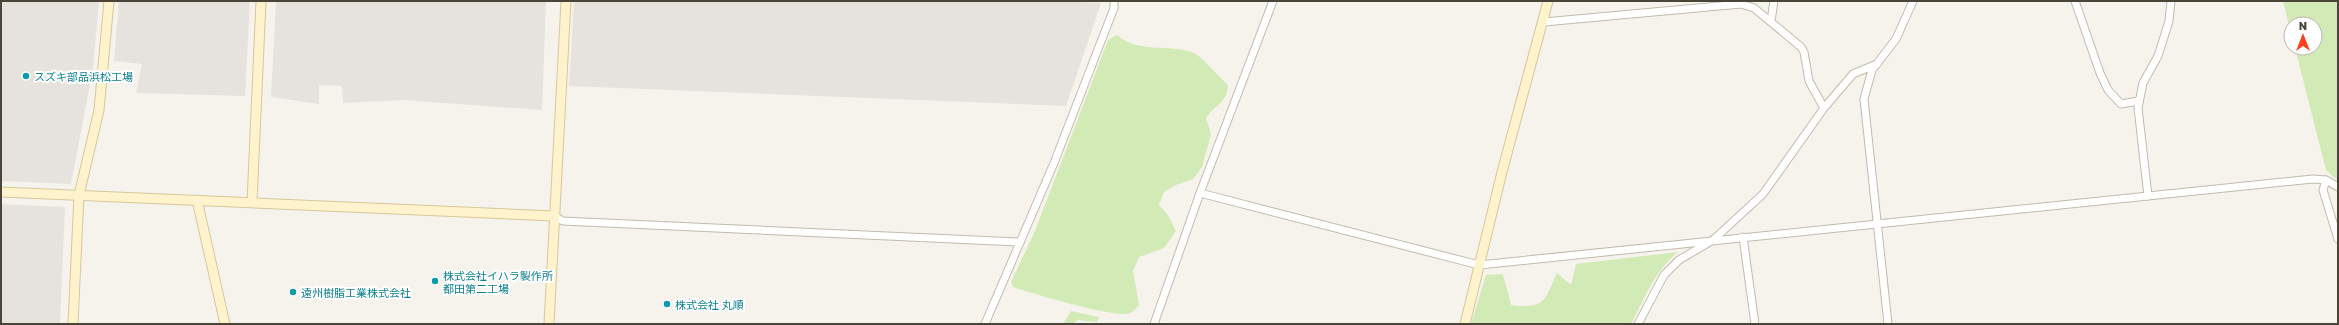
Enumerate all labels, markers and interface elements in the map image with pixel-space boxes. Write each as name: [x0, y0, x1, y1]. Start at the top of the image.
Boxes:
north arrow: [2283, 16, 2323, 56]
text: N: [2299, 19, 2307, 32]
place label: スズキ部品浜松工場: [34, 70, 133, 83]
marker: スズキ部品浜松工場: [21, 71, 31, 81]
place label: 株式会社イハラ製作所 都田第二工場: [443, 269, 554, 295]
marker: 株式会社イハラ製作所 都田第二工場: [430, 276, 440, 286]
place label: 遠州樹脂工業株式会社: [301, 286, 411, 299]
marker: 遠州樹脂工業株式会社: [288, 287, 298, 297]
place label: 株式会社 丸順: [675, 298, 744, 311]
marker: 株式会社 丸順: [662, 299, 672, 309]

